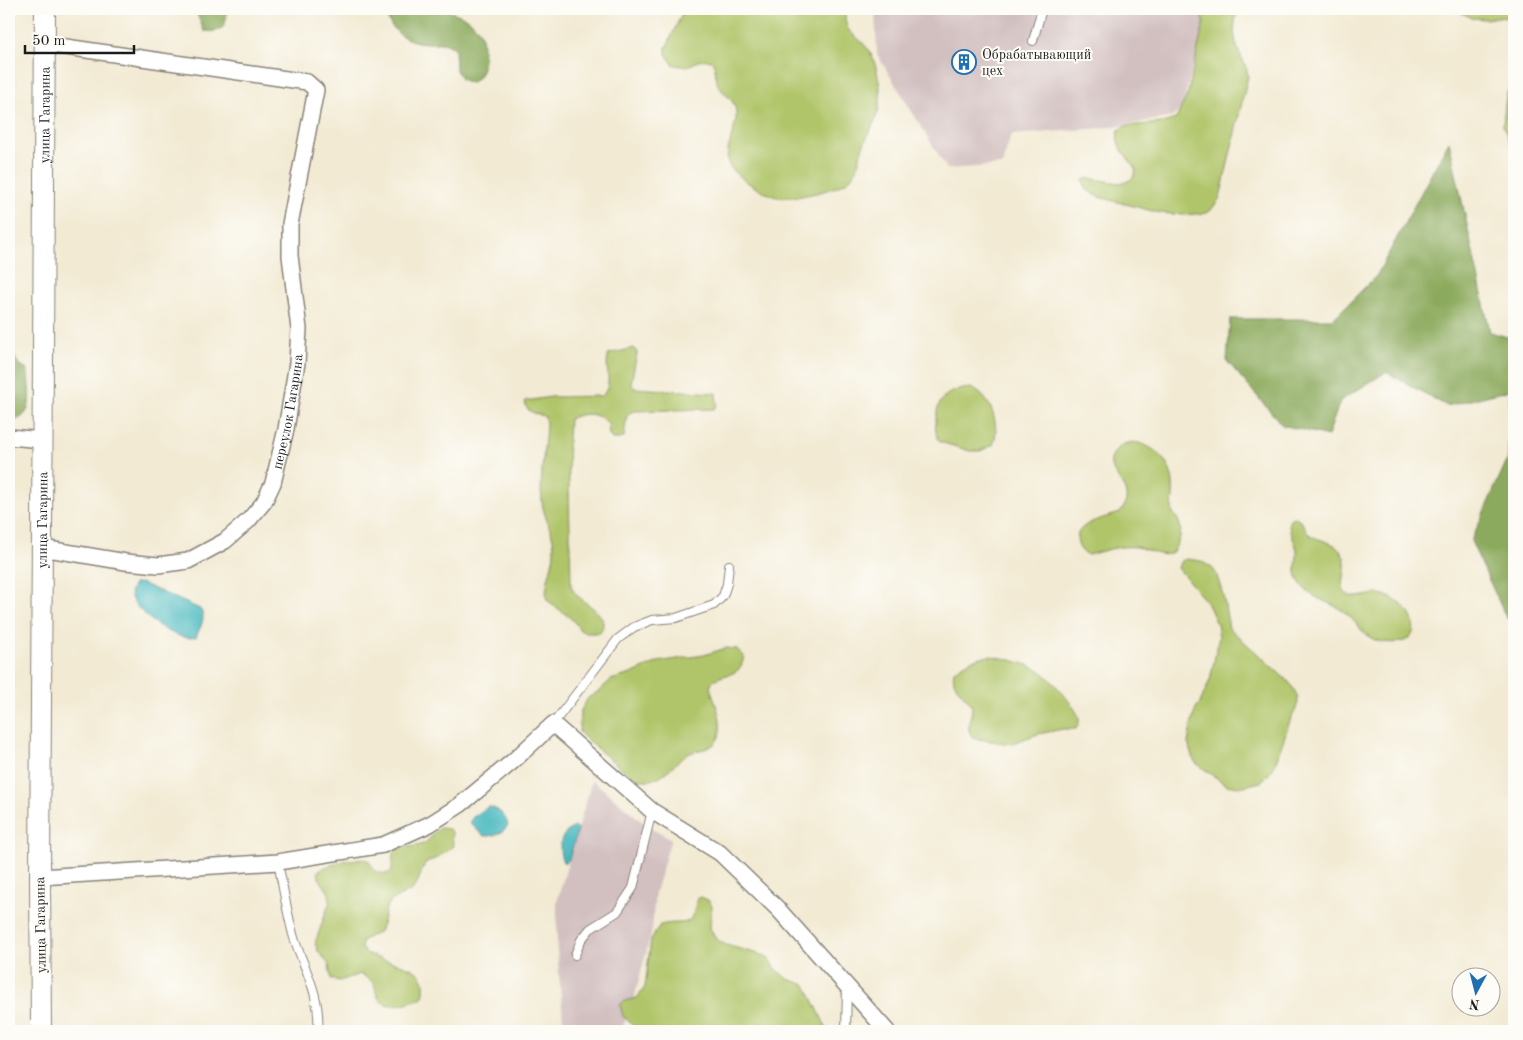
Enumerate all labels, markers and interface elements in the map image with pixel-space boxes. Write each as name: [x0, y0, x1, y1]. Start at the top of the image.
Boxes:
scale bar: [25, 22, 134, 54]
text: 50 m: [32, 34, 66, 49]
place label: Обрабатывающий цех: [982, 48, 1091, 78]
building icon: Обрабатывающий цех: [951, 49, 977, 75]
street label: улица Гагарина: [38, 66, 53, 164]
street label: переулок Гагарина: [271, 354, 306, 471]
street label: улица Гагарина: [36, 471, 50, 569]
street label: улица Гагарина: [33, 876, 49, 974]
north arrow: [1450, 968, 1500, 1018]
text: N: [1468, 996, 1481, 1012]

